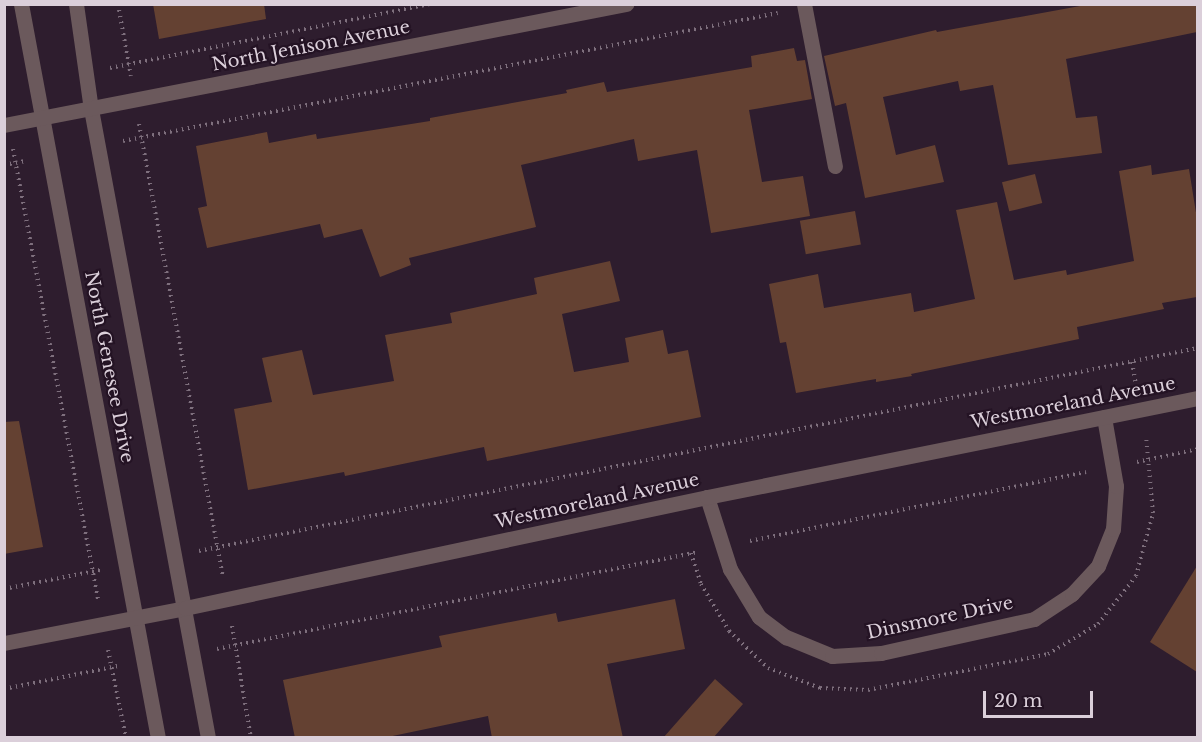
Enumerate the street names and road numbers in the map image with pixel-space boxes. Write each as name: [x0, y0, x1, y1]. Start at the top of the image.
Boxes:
street label: North Jenison Avenue: [210, 16, 412, 76]
street label: North Genesee Drive: [80, 269, 138, 465]
street label: Westmoreland Avenue: [968, 372, 1178, 434]
street label: Westmoreland Avenue: [493, 469, 701, 533]
street label: Dinsmore Drive: [865, 592, 1015, 644]

